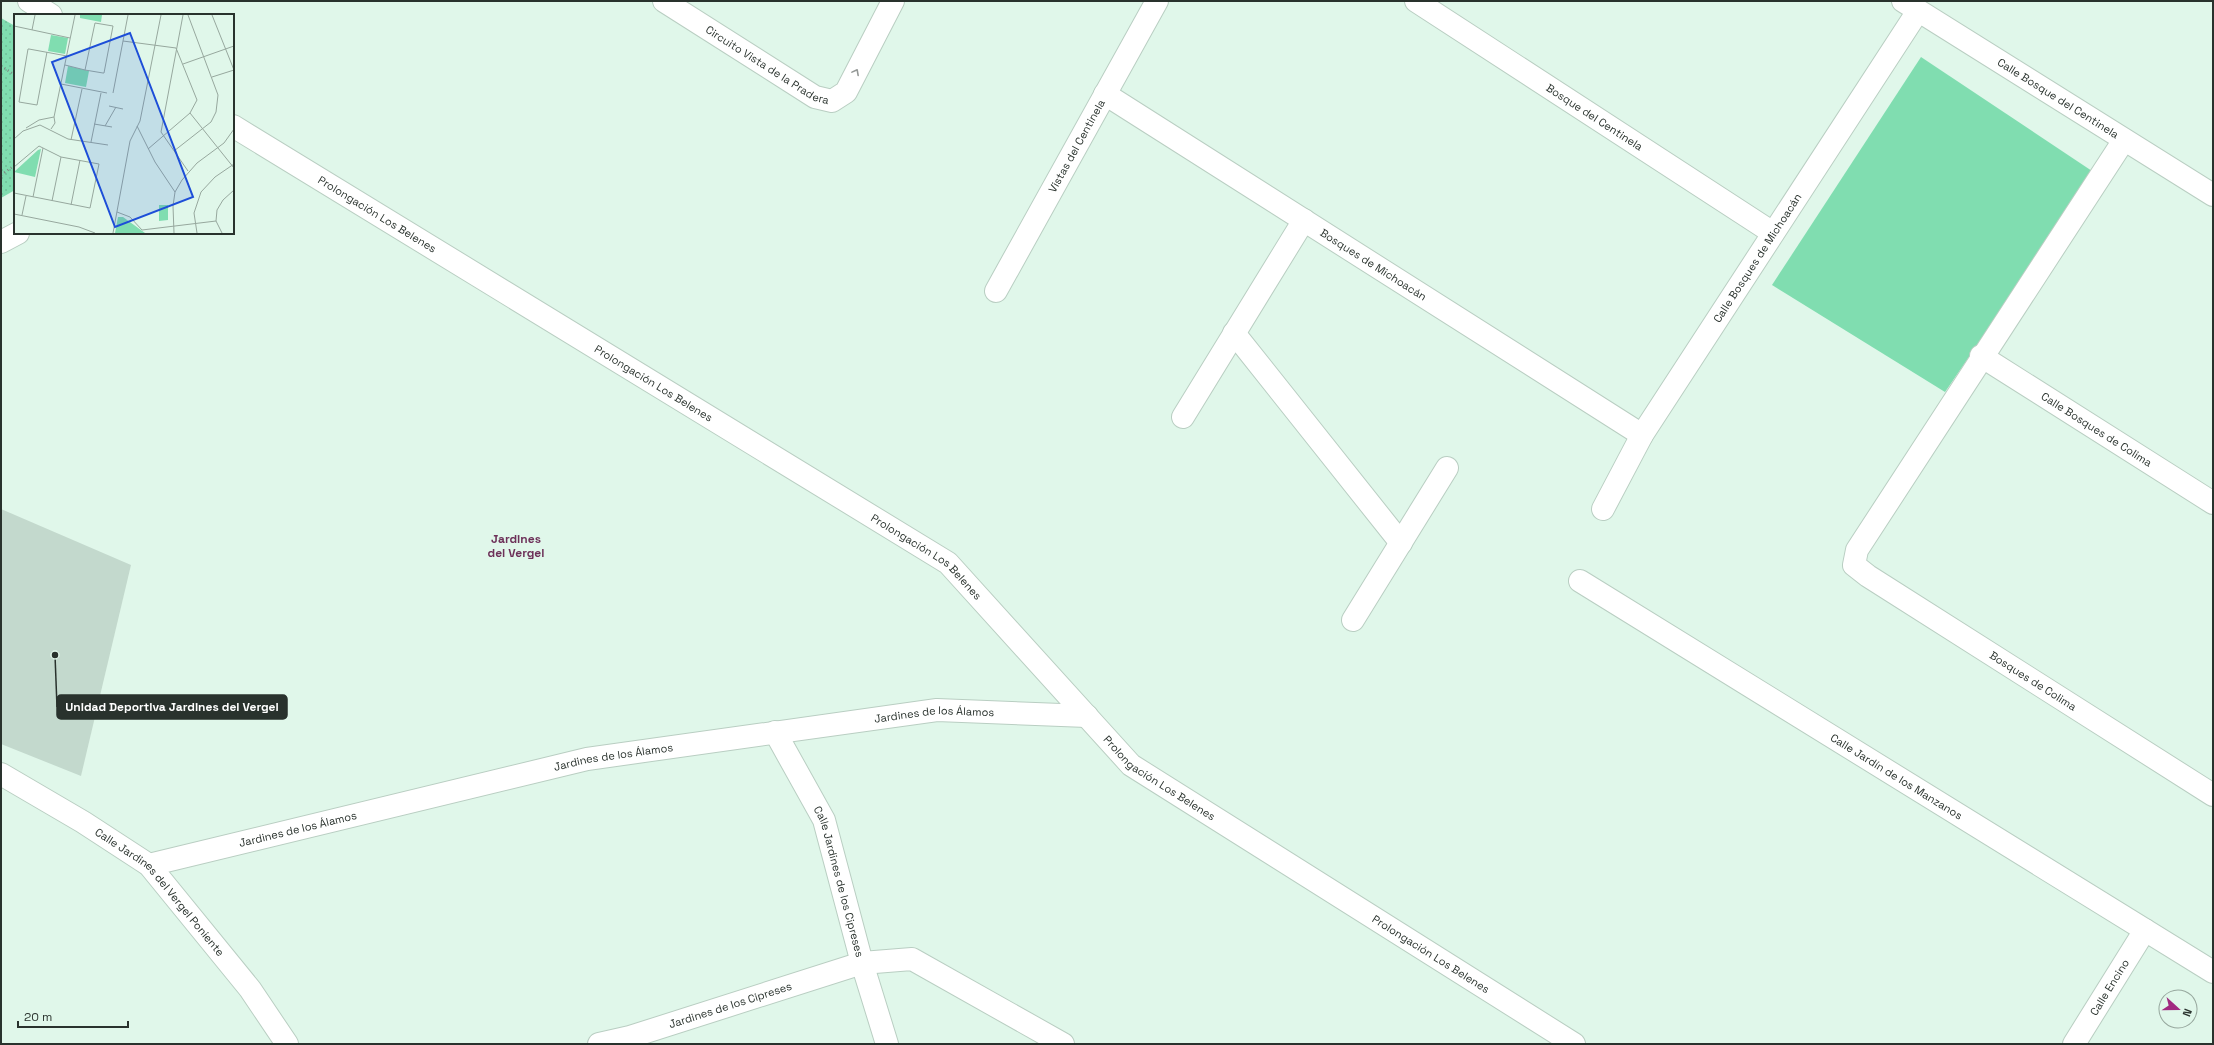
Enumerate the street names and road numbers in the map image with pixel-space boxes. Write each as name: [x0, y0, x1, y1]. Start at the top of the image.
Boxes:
street label: Circuito Vista de la Pradera: [703, 22, 831, 107]
street label: Calle Bosque del Centinela: [1995, 55, 2122, 142]
street label: Bosque del Centinela: [1544, 81, 1646, 154]
street label: Vistas del Centinela: [1045, 96, 1108, 195]
street label: Prolongación Los Belenes: [315, 173, 439, 256]
street label: Calle Bosques de Michoacán: [1710, 190, 1805, 325]
street label: Bosques de Michoacán: [1318, 225, 1429, 303]
street label: Prolongación Los Belenes: [592, 342, 716, 425]
street label: Calle Bosques de Colima: [2039, 389, 2155, 470]
street label: Prolongación Los Belenes: [868, 511, 985, 603]
street label: Bosques de Colima: [1987, 648, 2080, 714]
street label: Jardines de los Álamos: [873, 703, 995, 726]
street label: Calle Jardín de los Manzanos: [1828, 730, 1965, 823]
street label: Prolongación Los Belenes: [1101, 732, 1218, 824]
street label: Jardines de los Álamos: [552, 740, 674, 774]
street label: Calle Jardines de los Cipreses: [811, 804, 867, 959]
street label: Jardines de los Álamos: [237, 808, 358, 850]
street label: Calle Jardines del Vergel Poniente: [92, 825, 227, 959]
street label: Prolongación Los Belenes: [1370, 912, 1492, 996]
street label: Calle Encino: [2087, 956, 2132, 1018]
street label: Jardines de los Cipreses: [667, 979, 794, 1031]

